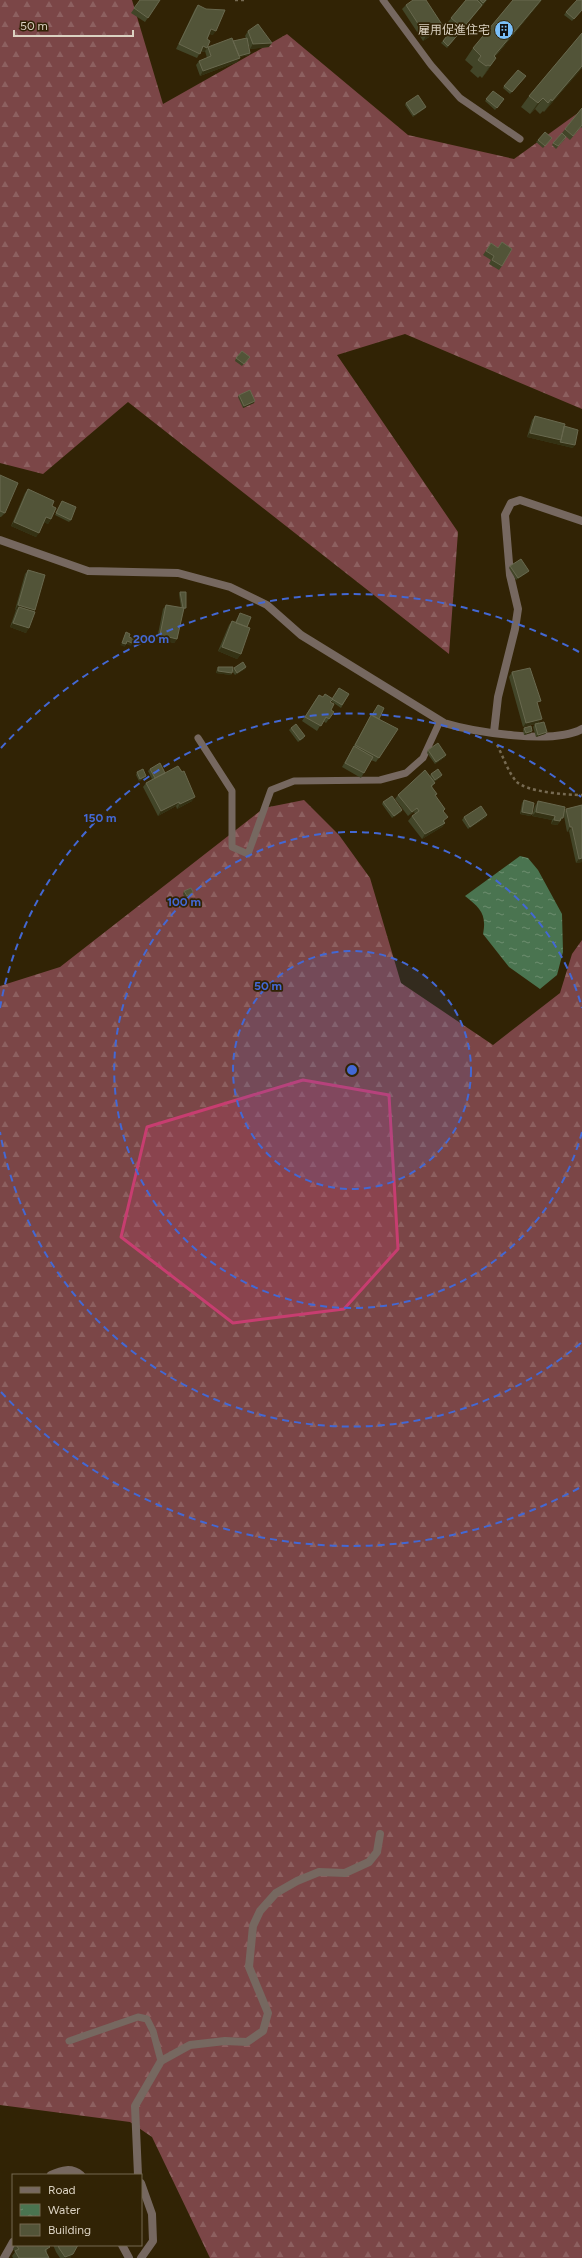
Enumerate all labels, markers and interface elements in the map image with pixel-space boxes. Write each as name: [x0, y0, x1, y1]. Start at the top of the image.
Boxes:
scale bar: [14, 12, 133, 38]
text: 50 m: [20, 19, 48, 33]
building icon: 雇用促進住宅: [493, 19, 515, 41]
place label: 雇用促進住宅: [418, 23, 490, 37]
text: 200 m: [133, 632, 169, 646]
text: 150 m: [83, 811, 117, 825]
text: 100 m: [167, 895, 201, 909]
text: 50 m: [254, 979, 282, 993]
centre of rings: [345, 1063, 359, 1077]
legend: [12, 2174, 142, 2246]
text: Road: [48, 2183, 76, 2197]
text: Water: [48, 2203, 80, 2217]
text: Building: [48, 2223, 91, 2237]

